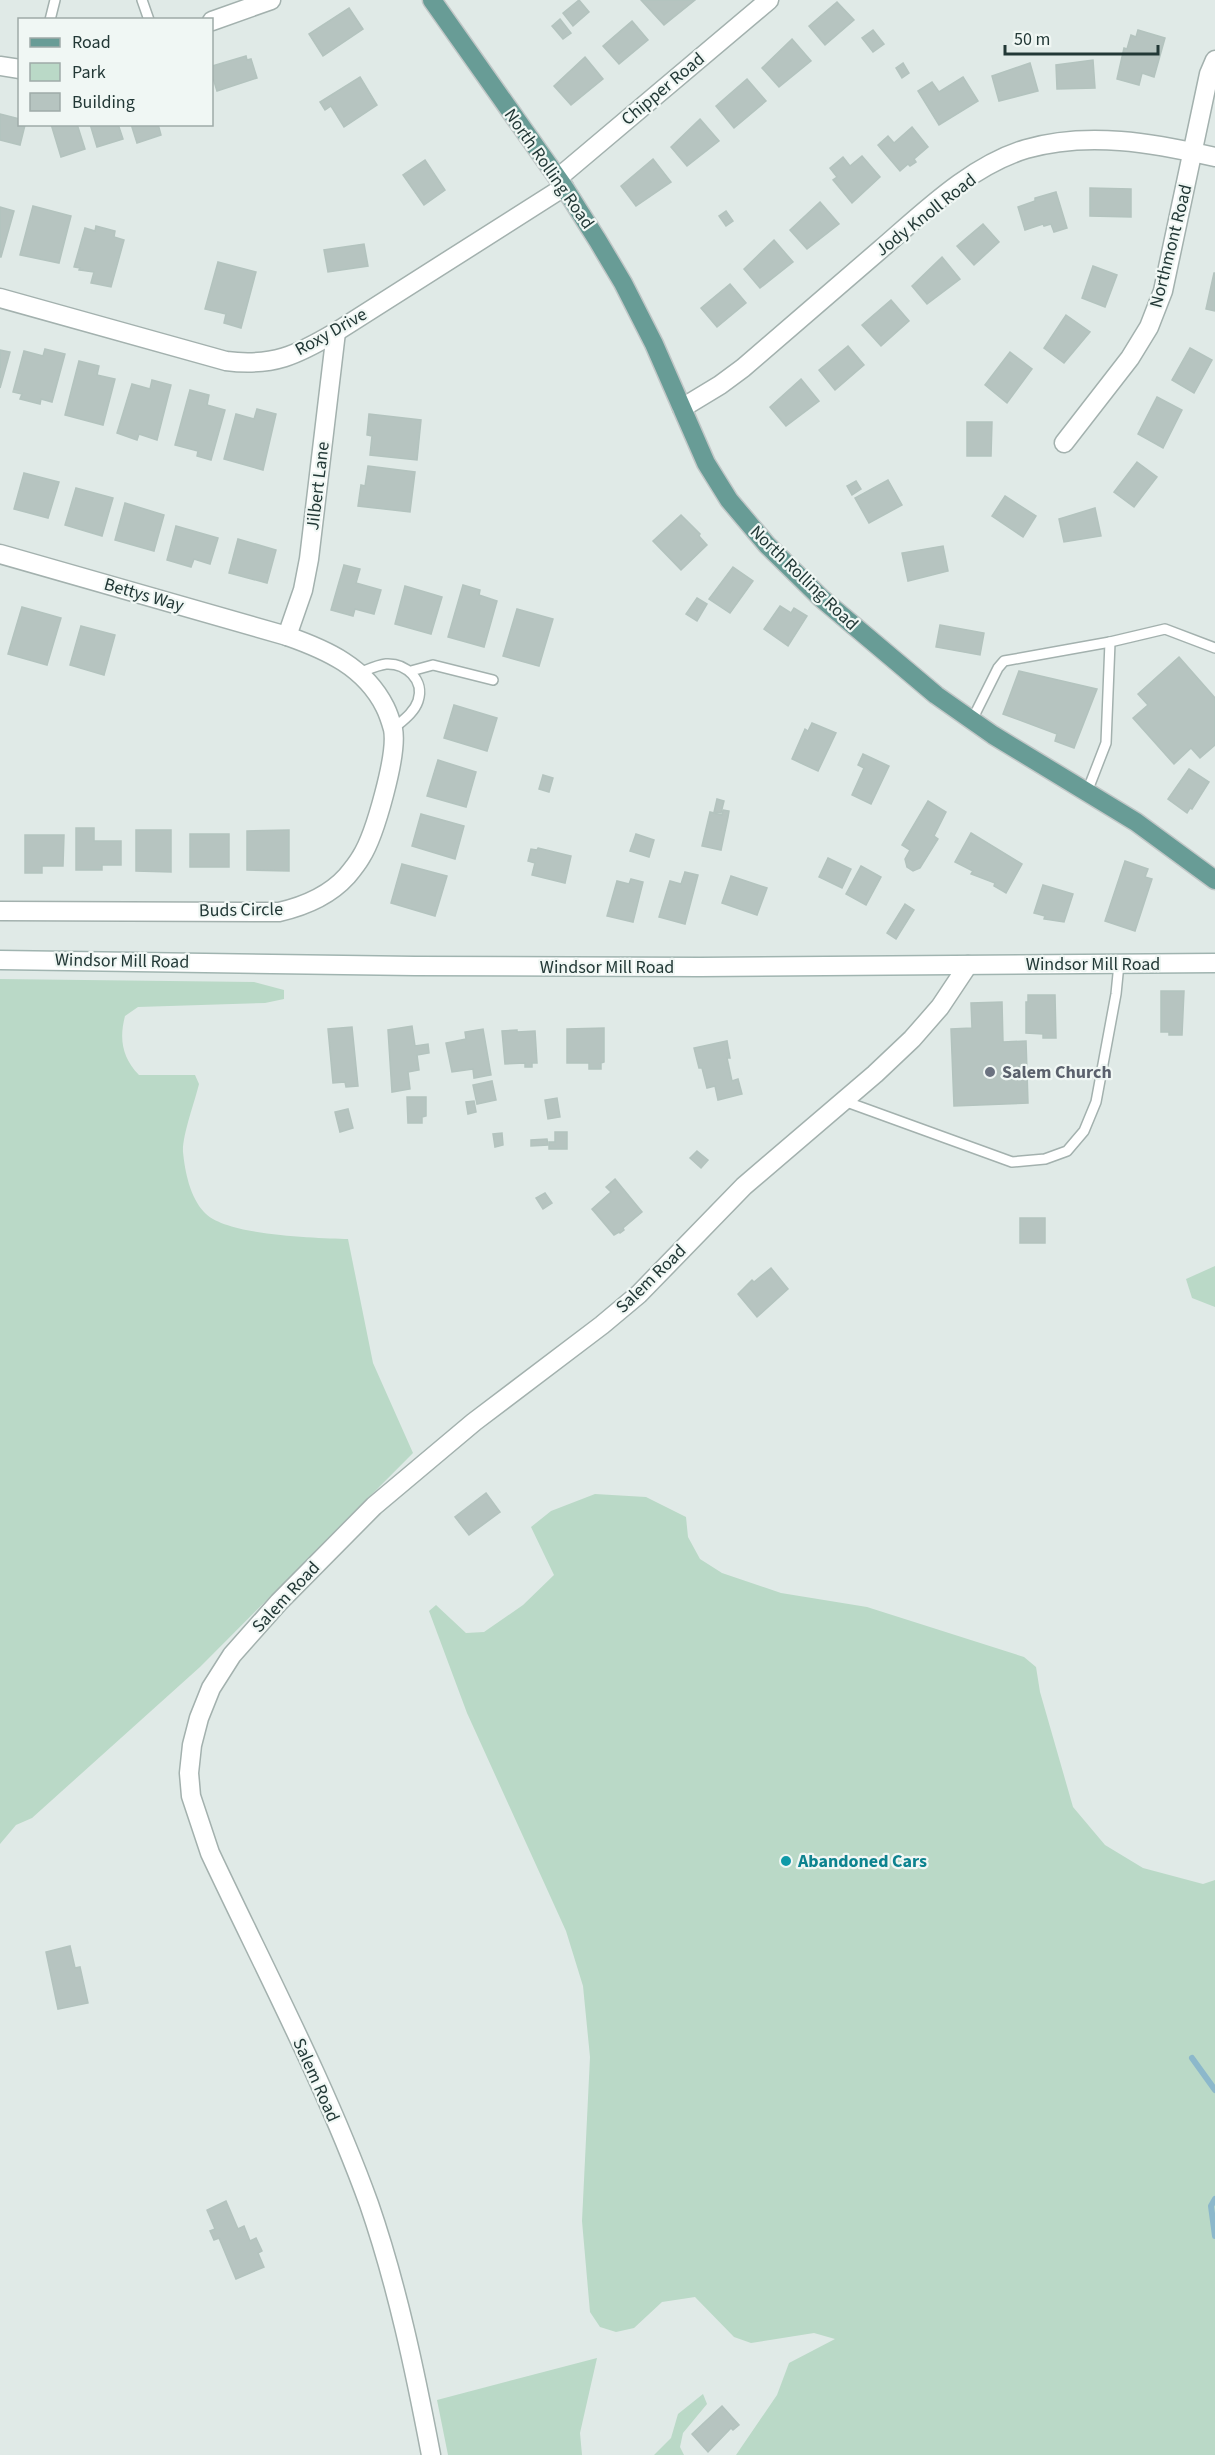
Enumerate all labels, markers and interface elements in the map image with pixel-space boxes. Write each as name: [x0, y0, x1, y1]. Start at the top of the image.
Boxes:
legend: [18, 18, 213, 126]
scale bar: [1005, 18, 1158, 56]
text: 50 m: [1014, 27, 1050, 52]
text: Road: [72, 30, 111, 55]
street label: Chipper Road: [616, 47, 710, 131]
text: Park: [72, 60, 106, 85]
text: Building: [72, 90, 135, 115]
street label: North Rolling Road: [498, 104, 600, 234]
street label: Jody Knoll Road: [870, 168, 982, 262]
street label: Northmont Road: [1144, 182, 1198, 310]
street label: Roxy Drive: [291, 302, 371, 362]
street label: Jilbert Lane: [300, 440, 336, 532]
street label: North Rolling Road: [744, 520, 864, 636]
street label: Bettys Way: [101, 572, 187, 618]
street label: Buds Circle: [199, 897, 283, 923]
street label: Windsor Mill Road: [55, 947, 189, 975]
street label: Windsor Mill Road: [1026, 952, 1160, 977]
street label: Windsor Mill Road: [540, 955, 674, 980]
place label: Salem Church: [1002, 1060, 1112, 1085]
marker: Salem Church: [983, 1065, 997, 1079]
street label: Salem Road: [610, 1239, 692, 1319]
street label: Salem Road: [246, 1556, 326, 1638]
place label: Abandoned Cars: [797, 1849, 927, 1874]
marker: Abandoned Cars: [779, 1854, 793, 1868]
street label: Salem Road: [286, 2034, 346, 2126]

